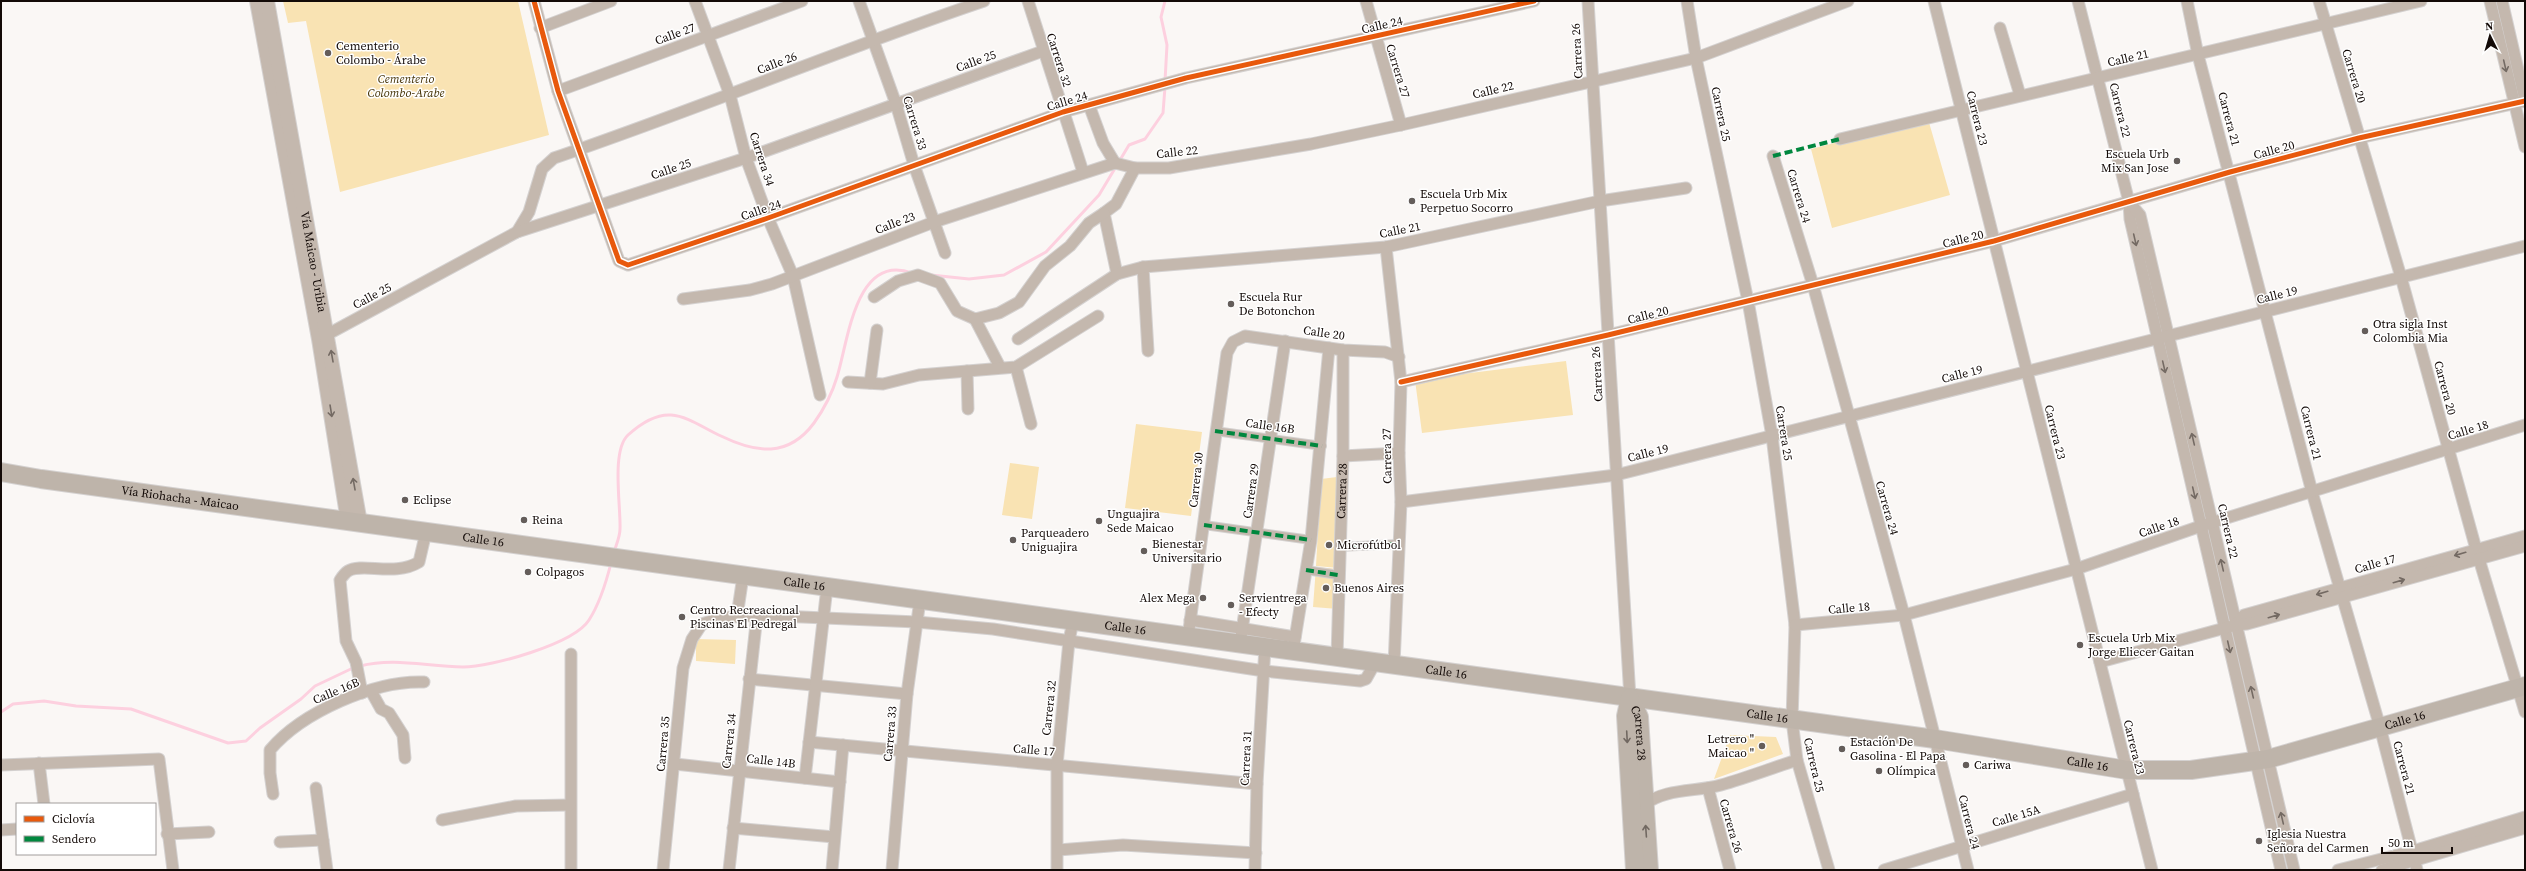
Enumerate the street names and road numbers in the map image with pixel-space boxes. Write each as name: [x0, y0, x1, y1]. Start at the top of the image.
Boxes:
street label: Calle 24: [1360, 13, 1404, 37]
street label: Calle 27: [653, 19, 697, 49]
street label: Carrera 26: [1568, 23, 1586, 79]
street label: Carrera 32: [1043, 31, 1075, 89]
street label: Carrera 27: [1382, 42, 1414, 100]
street label: Calle 25: [954, 46, 998, 76]
street label: Calle 21: [2106, 46, 2150, 70]
street label: Carrera 20: [2338, 47, 2370, 105]
street label: Calle 26: [755, 48, 799, 78]
street label: Calle 22: [1471, 78, 1515, 102]
street label: Carrera 22: [2106, 81, 2134, 139]
street label: Carrera 25: [1707, 85, 1735, 143]
street label: Calle 24: [1045, 87, 1089, 115]
street label: Carrera 23: [1963, 89, 1991, 147]
street label: Carrera 21: [2214, 90, 2244, 148]
street label: Carrera 33: [899, 94, 931, 152]
street label: Carrera 34: [746, 130, 778, 188]
street label: Calle 20: [2252, 137, 2296, 163]
street label: Calle 22: [1155, 142, 1199, 162]
street label: Calle 25: [649, 155, 693, 183]
street label: Carrera 24: [1783, 167, 1815, 225]
street label: Calle 24: [739, 196, 783, 224]
street label: Calle 23: [873, 208, 917, 238]
street label: Vía Maicao - Uribia: [297, 210, 330, 314]
street label: Calle 21: [1378, 218, 1422, 242]
street label: Calle 20: [1941, 226, 1985, 252]
street label: Calle 25: [350, 279, 394, 313]
street label: Calle 19: [2255, 282, 2299, 308]
street label: Calle 20: [1626, 302, 1670, 328]
street label: Calle 20: [1302, 322, 1346, 344]
street label: Carrera 26: [1588, 346, 1606, 402]
street label: Carrera 20: [2430, 359, 2460, 417]
street label: Calle 19: [1940, 361, 1984, 387]
street label: Carrera 23: [2041, 403, 2069, 461]
street label: Carrera 25: [1772, 404, 1796, 462]
street label: Carrera 21: [2297, 404, 2325, 462]
street label: Calle 16B: [1244, 415, 1296, 437]
street label: Calle 18: [2446, 416, 2490, 444]
street label: Carrera 27: [1379, 428, 1395, 484]
street label: Calle 19: [1626, 440, 1670, 466]
street label: Carrera 30: [1185, 452, 1207, 508]
street label: Carrera 29: [1239, 462, 1263, 520]
street label: Carrera 28: [1333, 463, 1351, 519]
street label: Carrera 24: [1872, 479, 1902, 537]
street label: Vía Riohacha - Maicao: [120, 482, 240, 514]
street label: Carrera 22: [2214, 502, 2242, 560]
street label: Calle 18: [2137, 513, 2181, 541]
street label: Calle 16: [461, 529, 505, 550]
street label: Calle 17: [2353, 551, 2397, 577]
street label: Calle 16: [782, 573, 826, 595]
street label: Calle 18: [1828, 598, 1870, 618]
street label: Calle 16: [1103, 617, 1147, 639]
street label: Calle 16: [1424, 661, 1468, 683]
street label: Calle 16B: [310, 674, 362, 708]
street label: Carrera 32: [1038, 680, 1060, 736]
street label: Carrera 28: [1627, 703, 1650, 761]
street label: Calle 16: [1745, 705, 1789, 727]
street label: Carrera 33: [880, 706, 900, 762]
street label: Calle 16: [2383, 707, 2427, 734]
street label: Carrera 34: [718, 713, 740, 769]
street label: Carrera 35: [653, 716, 673, 772]
street label: Carrera 23: [2120, 718, 2148, 776]
street label: Carrera 31: [1237, 730, 1255, 786]
street label: Carrera 25: [1800, 736, 1828, 794]
street label: Carrera 21: [2389, 739, 2419, 797]
street label: Calle 17: [1013, 740, 1055, 760]
street label: Calle 14B: [746, 750, 797, 772]
street label: Calle 16: [2066, 752, 2110, 775]
street label: Carrera 24: [1955, 793, 1983, 851]
street label: Carrera 26: [1716, 797, 1746, 855]
street label: Calle 15A: [1990, 801, 2042, 831]

